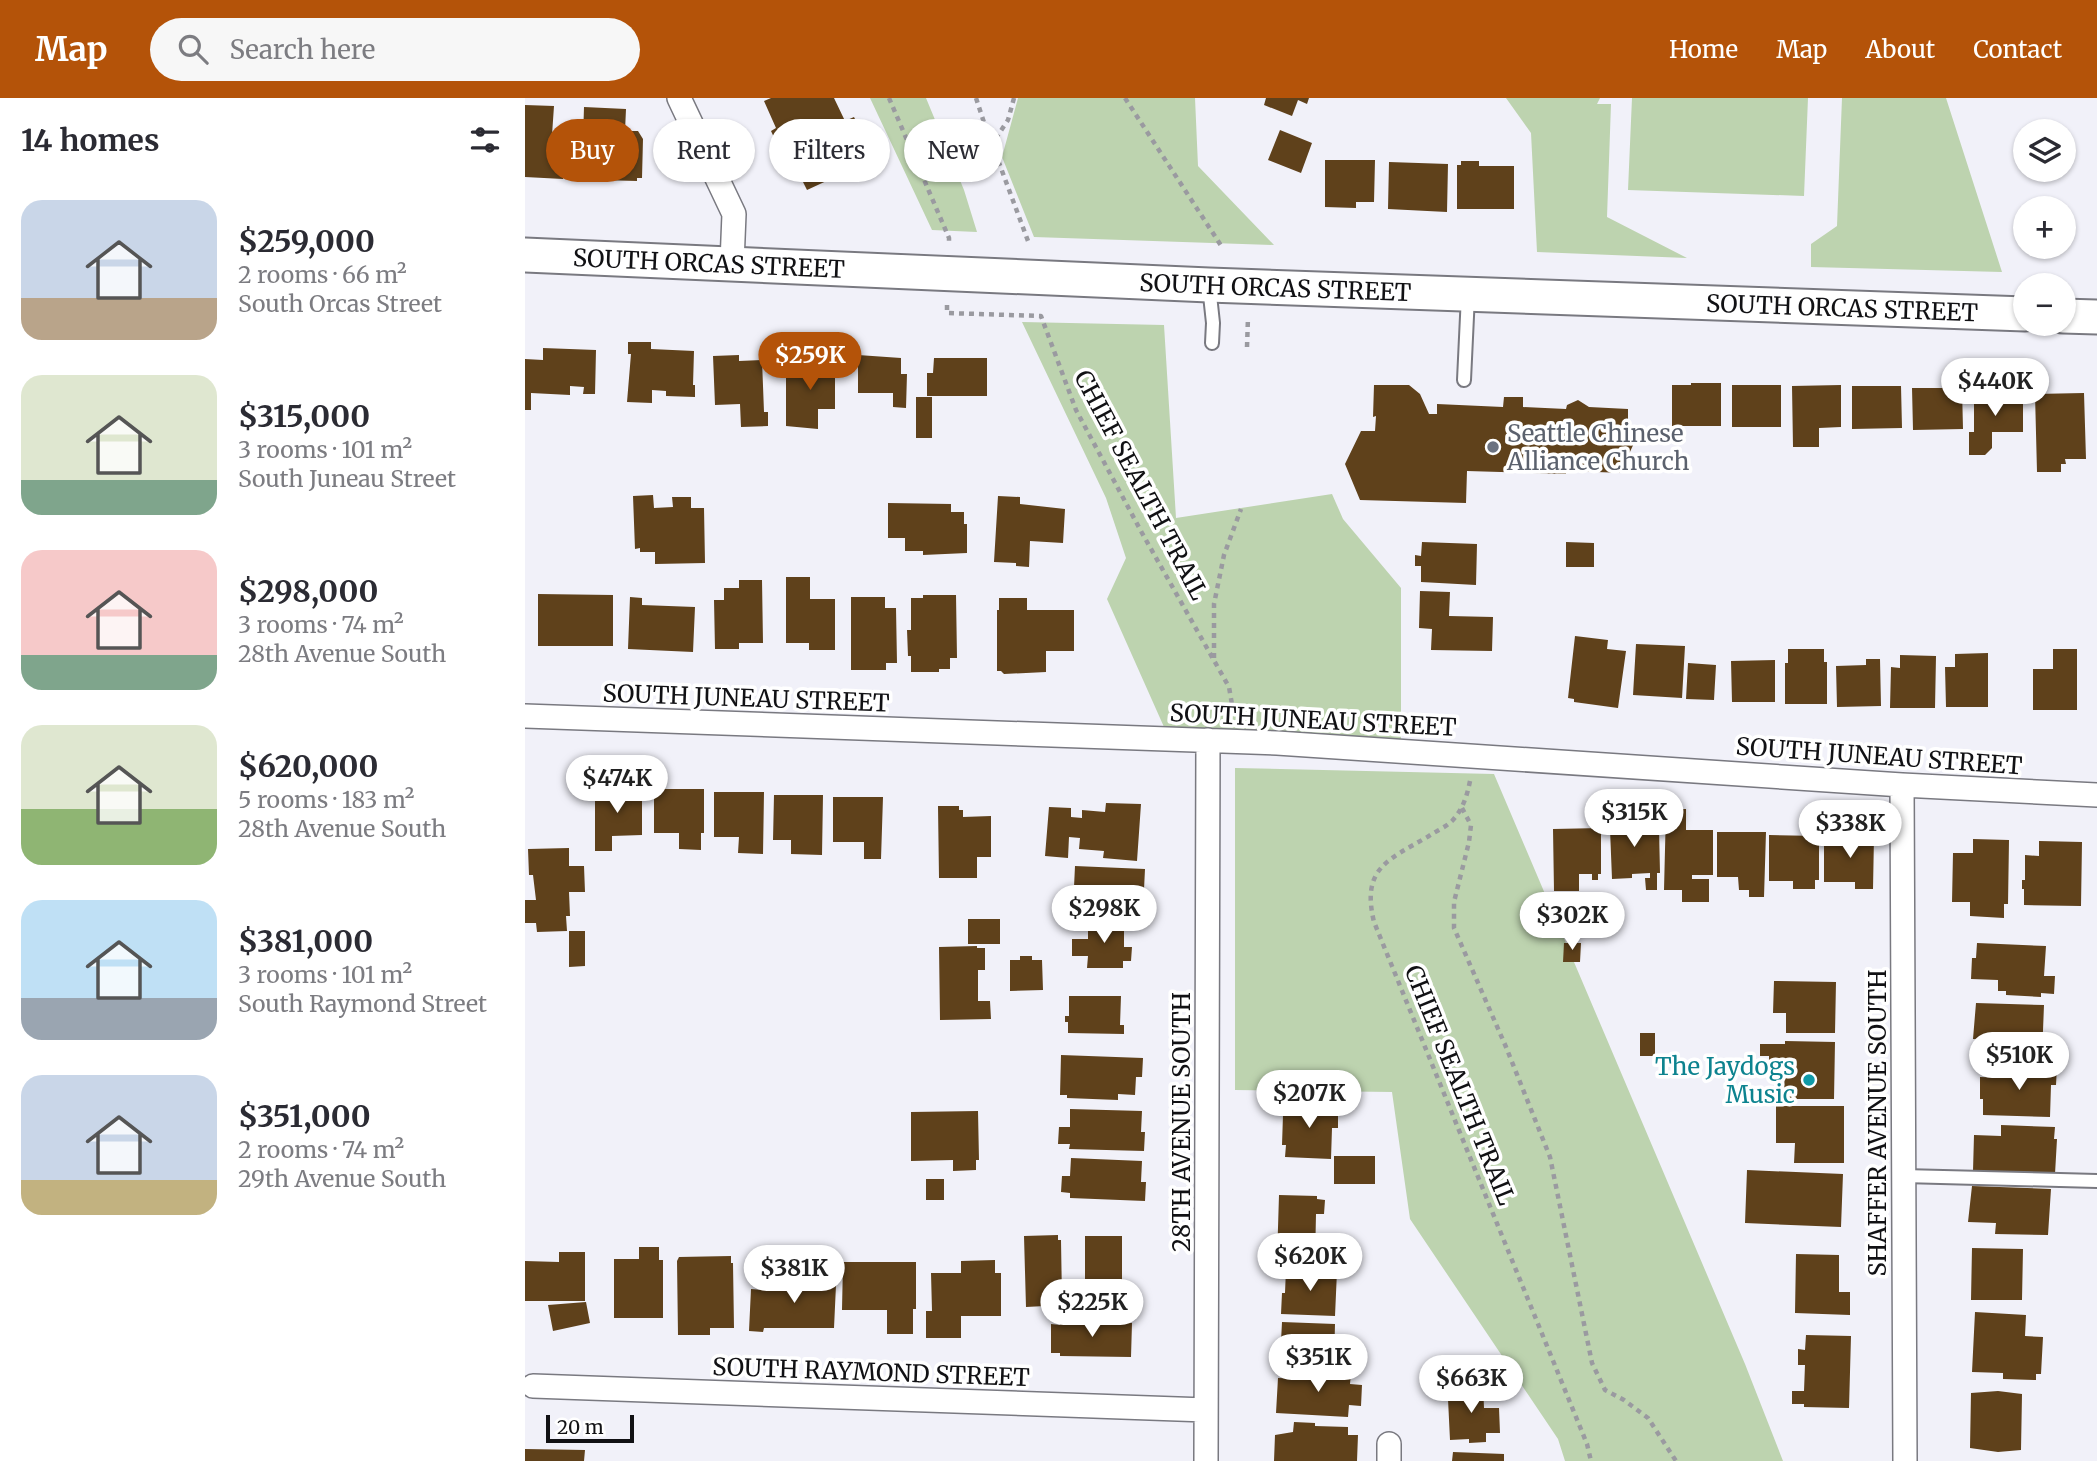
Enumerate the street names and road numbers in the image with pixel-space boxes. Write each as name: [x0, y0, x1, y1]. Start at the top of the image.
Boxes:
street label: SOUTH ORCAS STREET: [572, 242, 846, 285]
street label: SOUTH ORCAS STREET: [1139, 266, 1412, 308]
street label: SOUTH ORCAS STREET: [1705, 287, 1979, 328]
street label: CHIEF SEALTH TRAIL: [1067, 365, 1215, 605]
street label: SOUTH JUNEAU STREET: [602, 678, 890, 719]
street label: SOUTH JUNEAU STREET: [1169, 697, 1457, 743]
street label: SOUTH JUNEAU STREET: [1735, 731, 2024, 781]
street label: CHIEF SEALTH TRAIL: [1398, 961, 1522, 1209]
street label: SHAFFER AVENUE SOUTH: [1862, 969, 1893, 1277]
street label: 28TH AVENUE SOUTH: [1166, 992, 1197, 1252]
street label: SOUTH RAYMOND STREET: [712, 1351, 1031, 1393]

